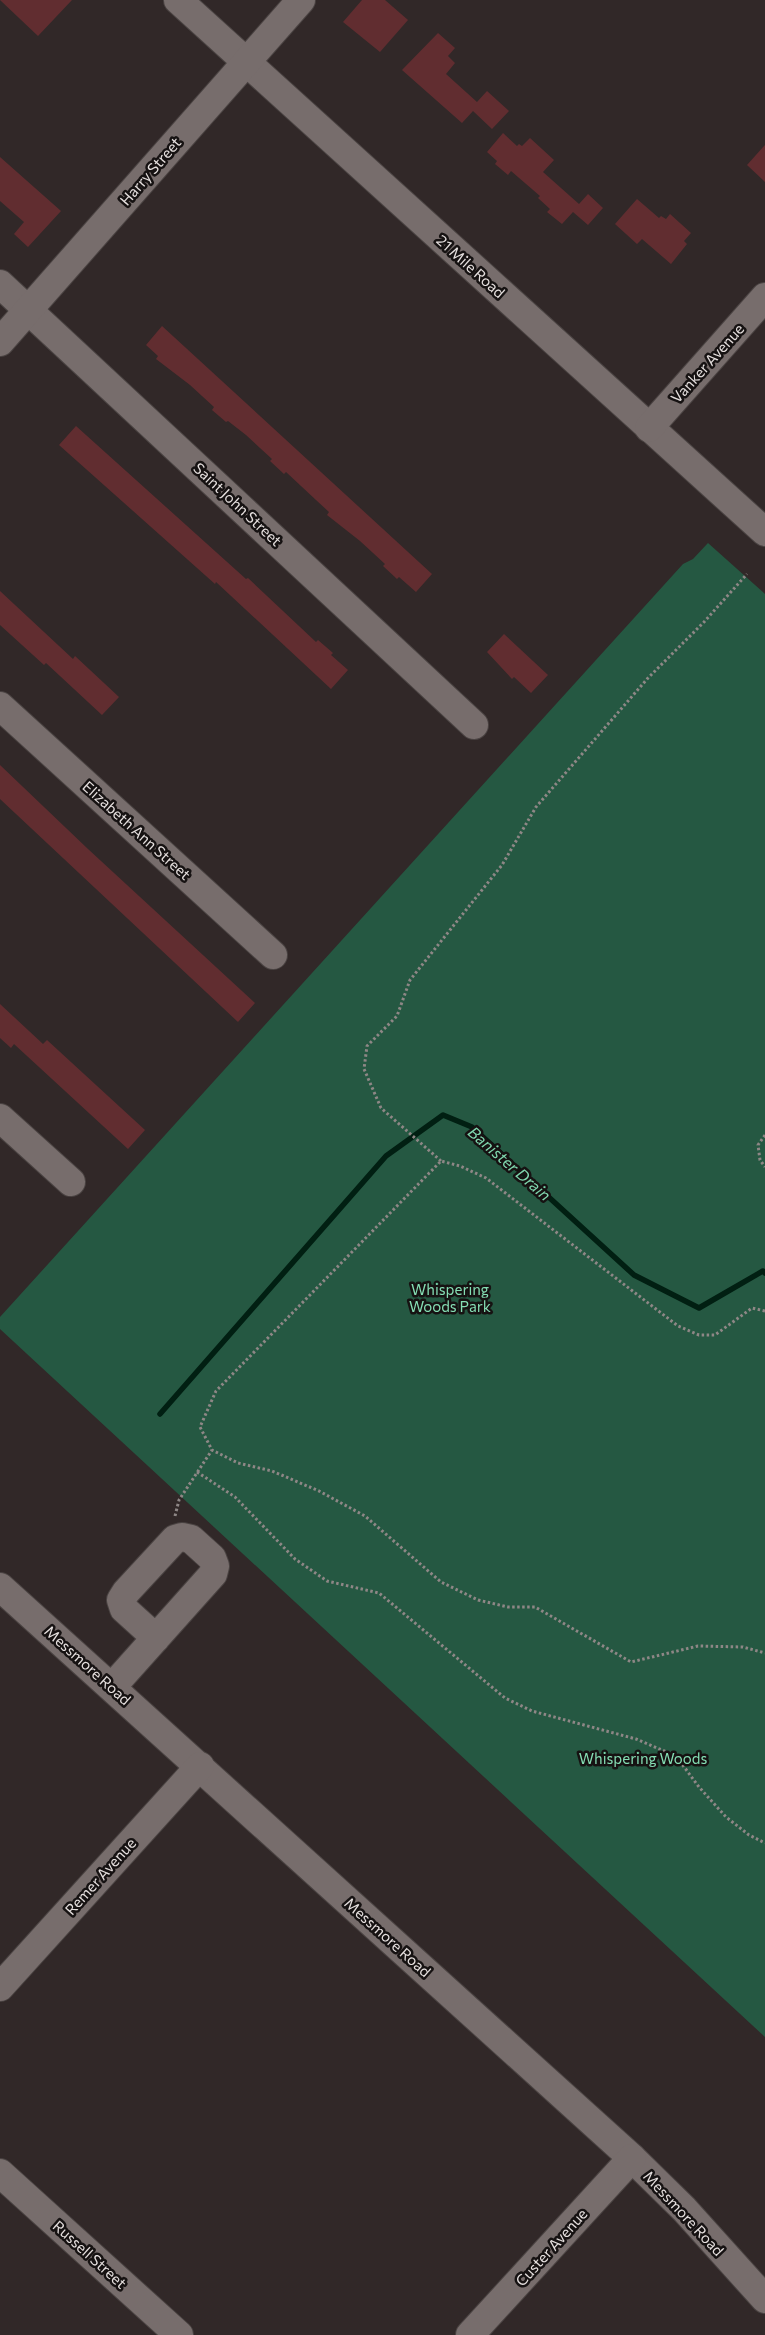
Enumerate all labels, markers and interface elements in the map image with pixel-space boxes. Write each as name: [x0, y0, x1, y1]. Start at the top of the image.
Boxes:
street label: Harry Street: [116, 133, 184, 209]
street label: 21 Mile Road: [433, 231, 509, 301]
street label: Vanker Avenue: [667, 320, 747, 406]
street label: Saint John Street: [190, 459, 286, 549]
street label: Elizabeth Ann Street: [79, 777, 195, 883]
water label: Banister Drain: [465, 1122, 555, 1204]
park label: Whispering Woods Park: [409, 1280, 491, 1315]
street label: Messmore Road: [41, 1622, 135, 1708]
park label: Whispering Woods: [579, 1749, 707, 1767]
street label: Remer Avenue: [61, 1834, 139, 1918]
street label: Messmore Road: [341, 1894, 435, 1980]
street label: Messmore Road: [640, 2167, 728, 2259]
street label: Custer Avenue: [511, 2204, 591, 2290]
street label: Russell Street: [50, 2216, 130, 2292]

